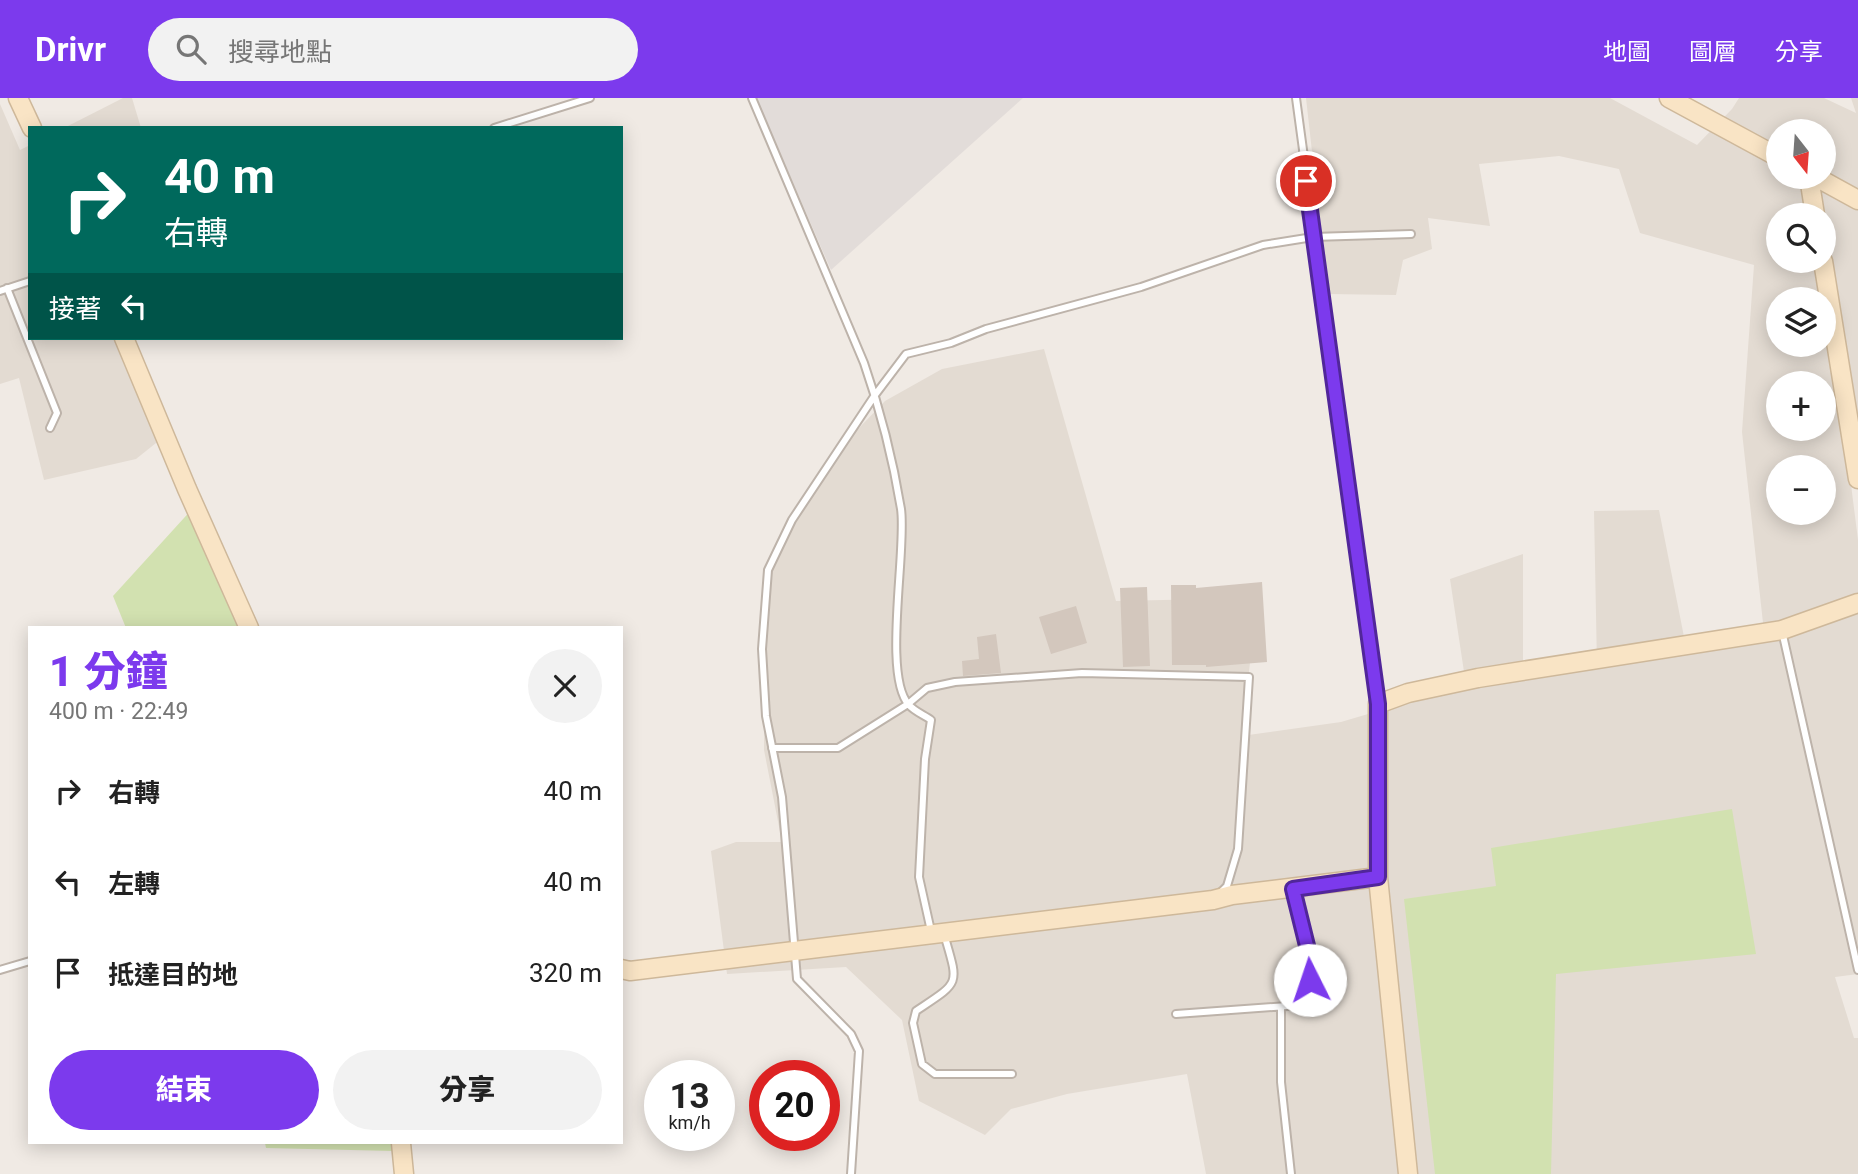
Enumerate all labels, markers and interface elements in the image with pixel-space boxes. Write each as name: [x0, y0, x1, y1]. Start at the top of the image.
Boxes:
search box: [148, 18, 638, 81]
text: Drivr: [35, 30, 106, 69]
icon: search: [172, 30, 210, 68]
text: 搜尋地點: [228, 37, 332, 67]
text: 地圖: [1603, 38, 1651, 66]
text: 圖層: [1689, 38, 1737, 66]
text: 分享: [1775, 38, 1823, 66]
north arrow: [1766, 119, 1836, 189]
map controls: [1766, 119, 1836, 525]
text: 40 m: [164, 148, 275, 205]
pin: [1276, 151, 1336, 211]
icon: right: [49, 154, 140, 245]
icon: arrive: [1287, 162, 1325, 200]
button: search: [1766, 203, 1836, 273]
text: 右轉: [164, 214, 228, 252]
icon: left: [115, 287, 153, 325]
button: layers: [1766, 287, 1836, 357]
text: 接著: [49, 294, 101, 324]
button: +: [1766, 371, 1836, 441]
button: −: [1766, 455, 1836, 525]
text: 1 分鐘: [49, 647, 168, 696]
button: close: [528, 649, 602, 723]
text: 400 m · 22:49: [49, 698, 188, 725]
icon: right: [49, 772, 87, 810]
text: 40 m: [544, 776, 602, 806]
text: 右轉: [108, 778, 160, 808]
icon: left: [49, 863, 87, 901]
text: 40 m: [544, 867, 602, 897]
text: 左轉: [108, 869, 160, 899]
position arrow: [1273, 943, 1347, 1017]
icon: arrive: [49, 954, 87, 992]
text: 320 m: [529, 958, 602, 988]
text: 抵達目的地: [108, 960, 238, 990]
button: 結束: [49, 1050, 319, 1130]
button: 分享: [333, 1050, 602, 1130]
speed limit sign: 20: [749, 1060, 840, 1151]
text: 13: [669, 1076, 710, 1117]
text: km/h: [668, 1112, 711, 1133]

